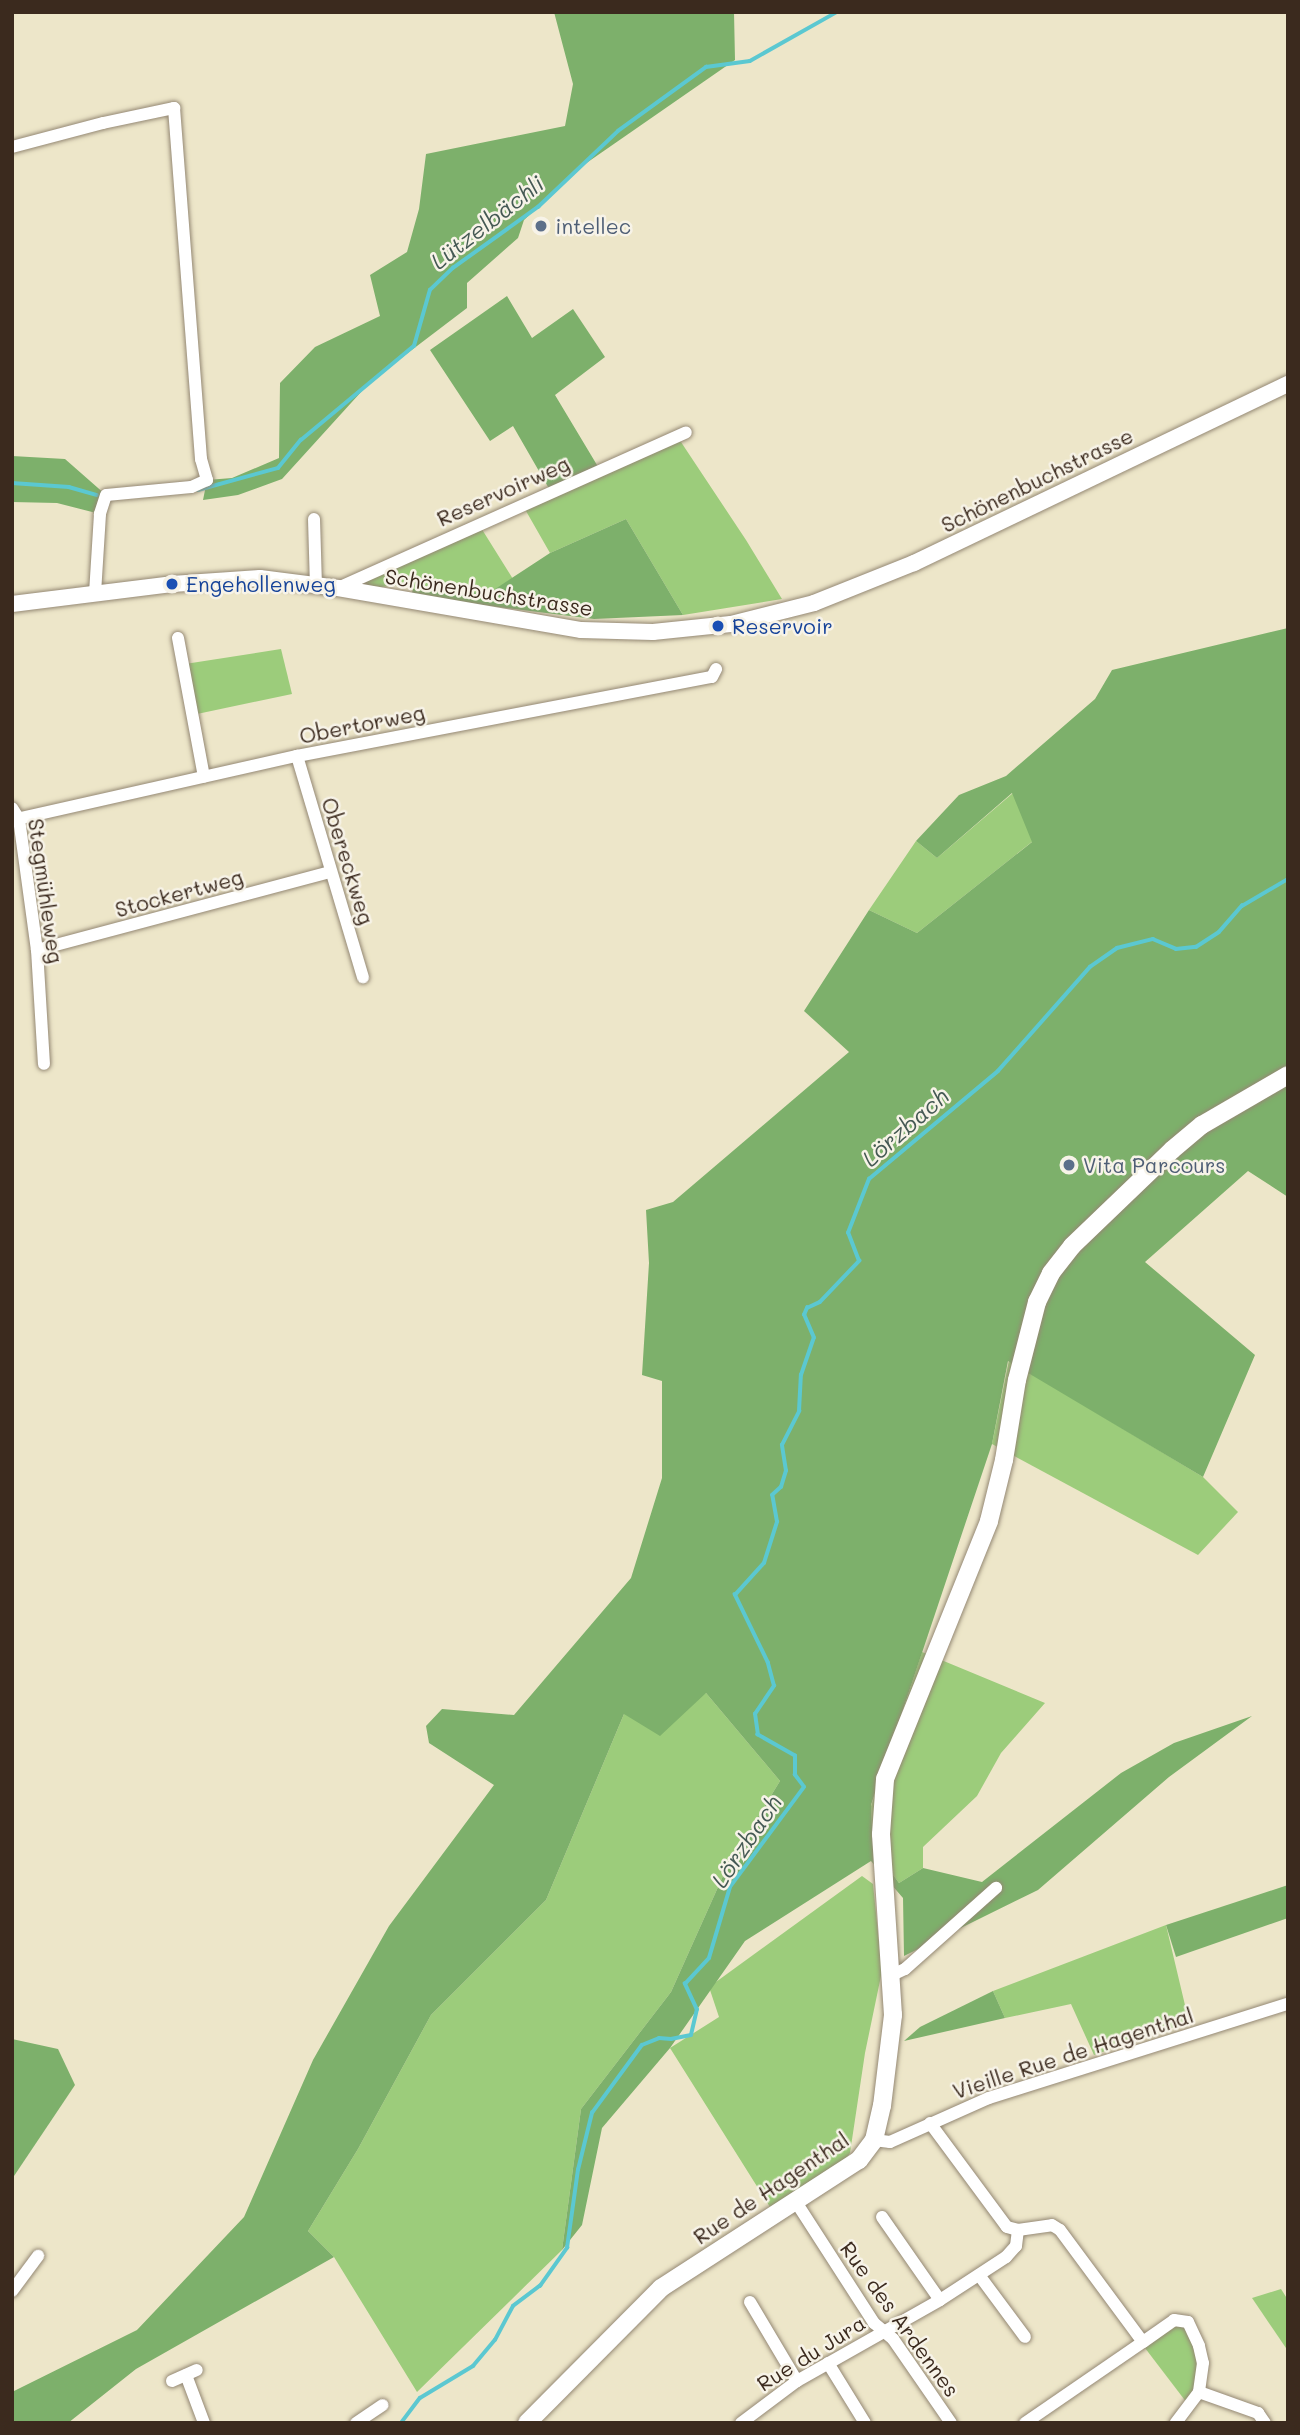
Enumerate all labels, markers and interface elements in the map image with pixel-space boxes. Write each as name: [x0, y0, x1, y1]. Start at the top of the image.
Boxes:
water label: Lützelbächli: [425, 169, 549, 275]
place label: intellec: [555, 213, 631, 239]
marker: intellec: [533, 218, 549, 234]
street label: Schönenbuchstrasse: [937, 423, 1137, 537]
street label: Reservoirweg: [433, 451, 573, 531]
street label: Schönenbuchstrasse: [383, 563, 595, 621]
place label: Engehollenweg: [186, 571, 336, 597]
marker: Engehollenweg: [164, 576, 180, 592]
place label: Reservoir: [732, 613, 833, 639]
marker: Reservoir: [710, 618, 726, 634]
street label: Obertorweg: [297, 699, 427, 749]
street label: Obereckweg: [317, 794, 379, 928]
street label: Stegmühleweg: [23, 817, 69, 965]
street label: Stockertweg: [112, 864, 246, 922]
water label: Lörzbach: [856, 1082, 954, 1172]
place label: Vita Parcours: [1083, 1152, 1225, 1178]
marker: Vita Parcours: [1061, 1157, 1077, 1173]
water label: Lörzbach: [705, 1790, 787, 1892]
street label: Vieille Rue de Hagenthal: [949, 2002, 1197, 2104]
street label: Rue de Hagenthal: [689, 2127, 853, 2249]
street label: Rue des Ardennes: [835, 2236, 965, 2402]
street label: Rue du Jura: [752, 2310, 870, 2396]

